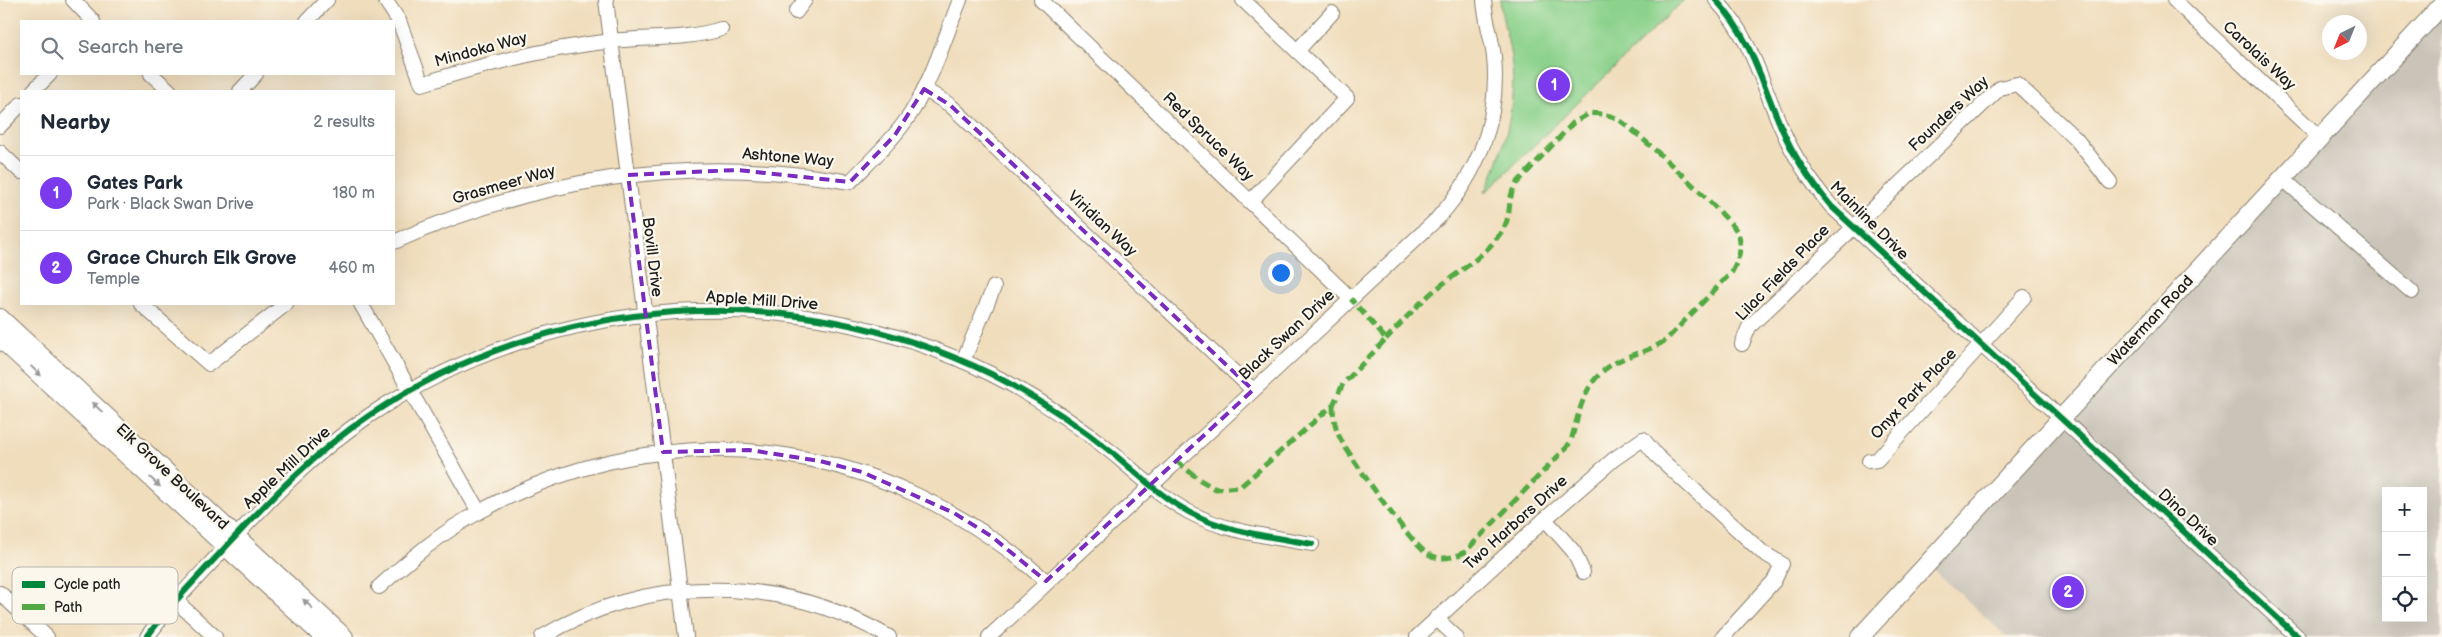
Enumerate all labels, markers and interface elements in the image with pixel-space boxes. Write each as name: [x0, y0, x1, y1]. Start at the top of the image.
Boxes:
north arrow: [2322, 15, 2367, 60]
street label: Carolais Way: [2219, 17, 2300, 95]
search box: [20, 20, 395, 75]
street label: Mindoka Way: [433, 28, 530, 71]
icon: search: [38, 34, 66, 62]
text: Search here: [78, 36, 183, 59]
pin: 1: [1538, 66, 1570, 104]
street label: Founders Way: [1905, 72, 1993, 156]
street label: Red Spruce Way: [1158, 89, 1258, 186]
text: Nearby: [40, 110, 110, 135]
text: 2 results: [313, 113, 375, 132]
street label: Ashtone Way: [742, 145, 835, 172]
street label: Grasmeer Way: [450, 161, 558, 209]
text: Gates Park: [87, 172, 183, 195]
street label: Mainline Drive: [1826, 178, 1913, 265]
text: 1: [53, 184, 59, 203]
text: 180 m: [333, 184, 375, 203]
street label: Viridian Way: [1063, 187, 1141, 261]
text: Park · Black Swan Drive: [87, 195, 254, 214]
street label: Bovill Drive: [638, 216, 666, 299]
street label: Lilac Fields Place: [1732, 221, 1834, 325]
text: Grace Church Elk Grove: [87, 247, 296, 270]
text: 2: [51, 259, 61, 278]
text: 460 m: [329, 259, 375, 278]
your location: [1268, 260, 1294, 286]
text: Temple: [87, 270, 140, 289]
street label: Waterman Road: [2104, 272, 2198, 370]
street label: Black Swan Drive: [1235, 285, 1339, 384]
street label: Apple Mill Drive: [705, 288, 819, 314]
street label: Onyx Park Place: [1867, 344, 1961, 443]
one-way arrow: [29, 365, 41, 377]
one-way arrow: [91, 401, 103, 413]
street label: Elk Grove Boulevard: [112, 420, 232, 534]
street label: Apple Mill Drive: [239, 422, 335, 513]
street label: Two Harbors Drive: [1460, 471, 1572, 574]
one-way arrow: [148, 476, 160, 488]
street label: Dino Drive: [2154, 485, 2222, 551]
map controls: [2382, 487, 2427, 622]
button: +: [2382, 487, 2427, 532]
button: −: [2382, 532, 2427, 577]
legend: [12, 567, 178, 624]
pin: 2: [2052, 573, 2084, 611]
text: Cycle path: [54, 576, 121, 593]
button: locate: [2382, 577, 2427, 622]
one-way arrow: [303, 598, 315, 610]
text: Path: [54, 599, 82, 616]

